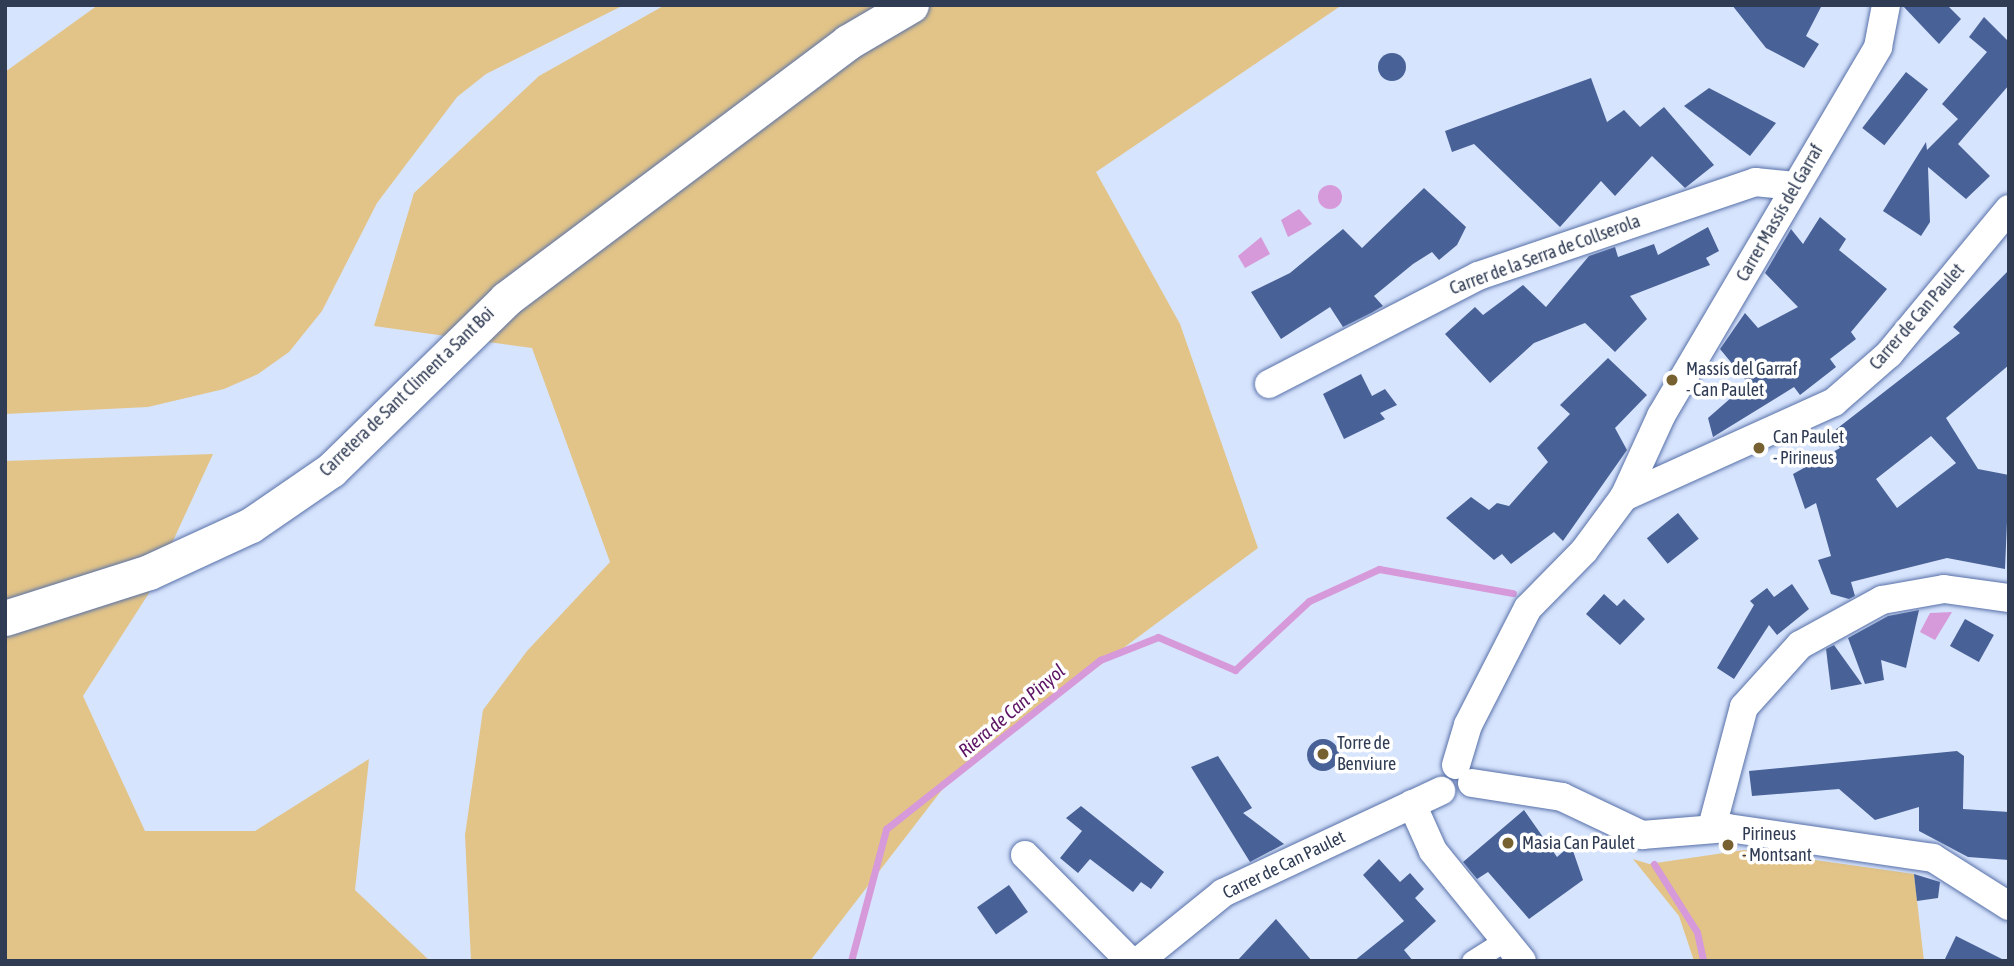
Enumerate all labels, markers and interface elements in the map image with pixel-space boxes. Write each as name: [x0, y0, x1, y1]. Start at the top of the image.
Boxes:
street label: Carrer Massís del Garraf: [1732, 141, 1828, 285]
street label: Carrer de la Serra de Collserola: [1447, 210, 1643, 300]
street label: Carrer de Can Paulet: [1865, 260, 1969, 374]
street label: Carretera de Sant Climent a Sant Boi: [315, 303, 499, 481]
place label: Massís del Garraf - Can Paulet: [1686, 359, 1798, 402]
marker: Massís del Garraf - Can Paulet: [1664, 372, 1680, 388]
place label: Can Paulet - Pirineus: [1773, 427, 1844, 470]
marker: Can Paulet - Pirineus: [1751, 440, 1767, 456]
water label: Riera de Can Pinyol: [954, 660, 1070, 762]
place label: Torre de Benviure: [1337, 733, 1396, 776]
marker: Torre de Benviure: [1315, 746, 1331, 762]
place label: Pirineus - Montsant: [1742, 824, 1812, 866]
street label: Carrer de Can Paulet: [1219, 826, 1349, 904]
place label: Masia Can Paulet: [1522, 832, 1635, 854]
marker: Masia Can Paulet: [1500, 835, 1516, 851]
marker: Pirineus - Montsant: [1720, 837, 1736, 853]

